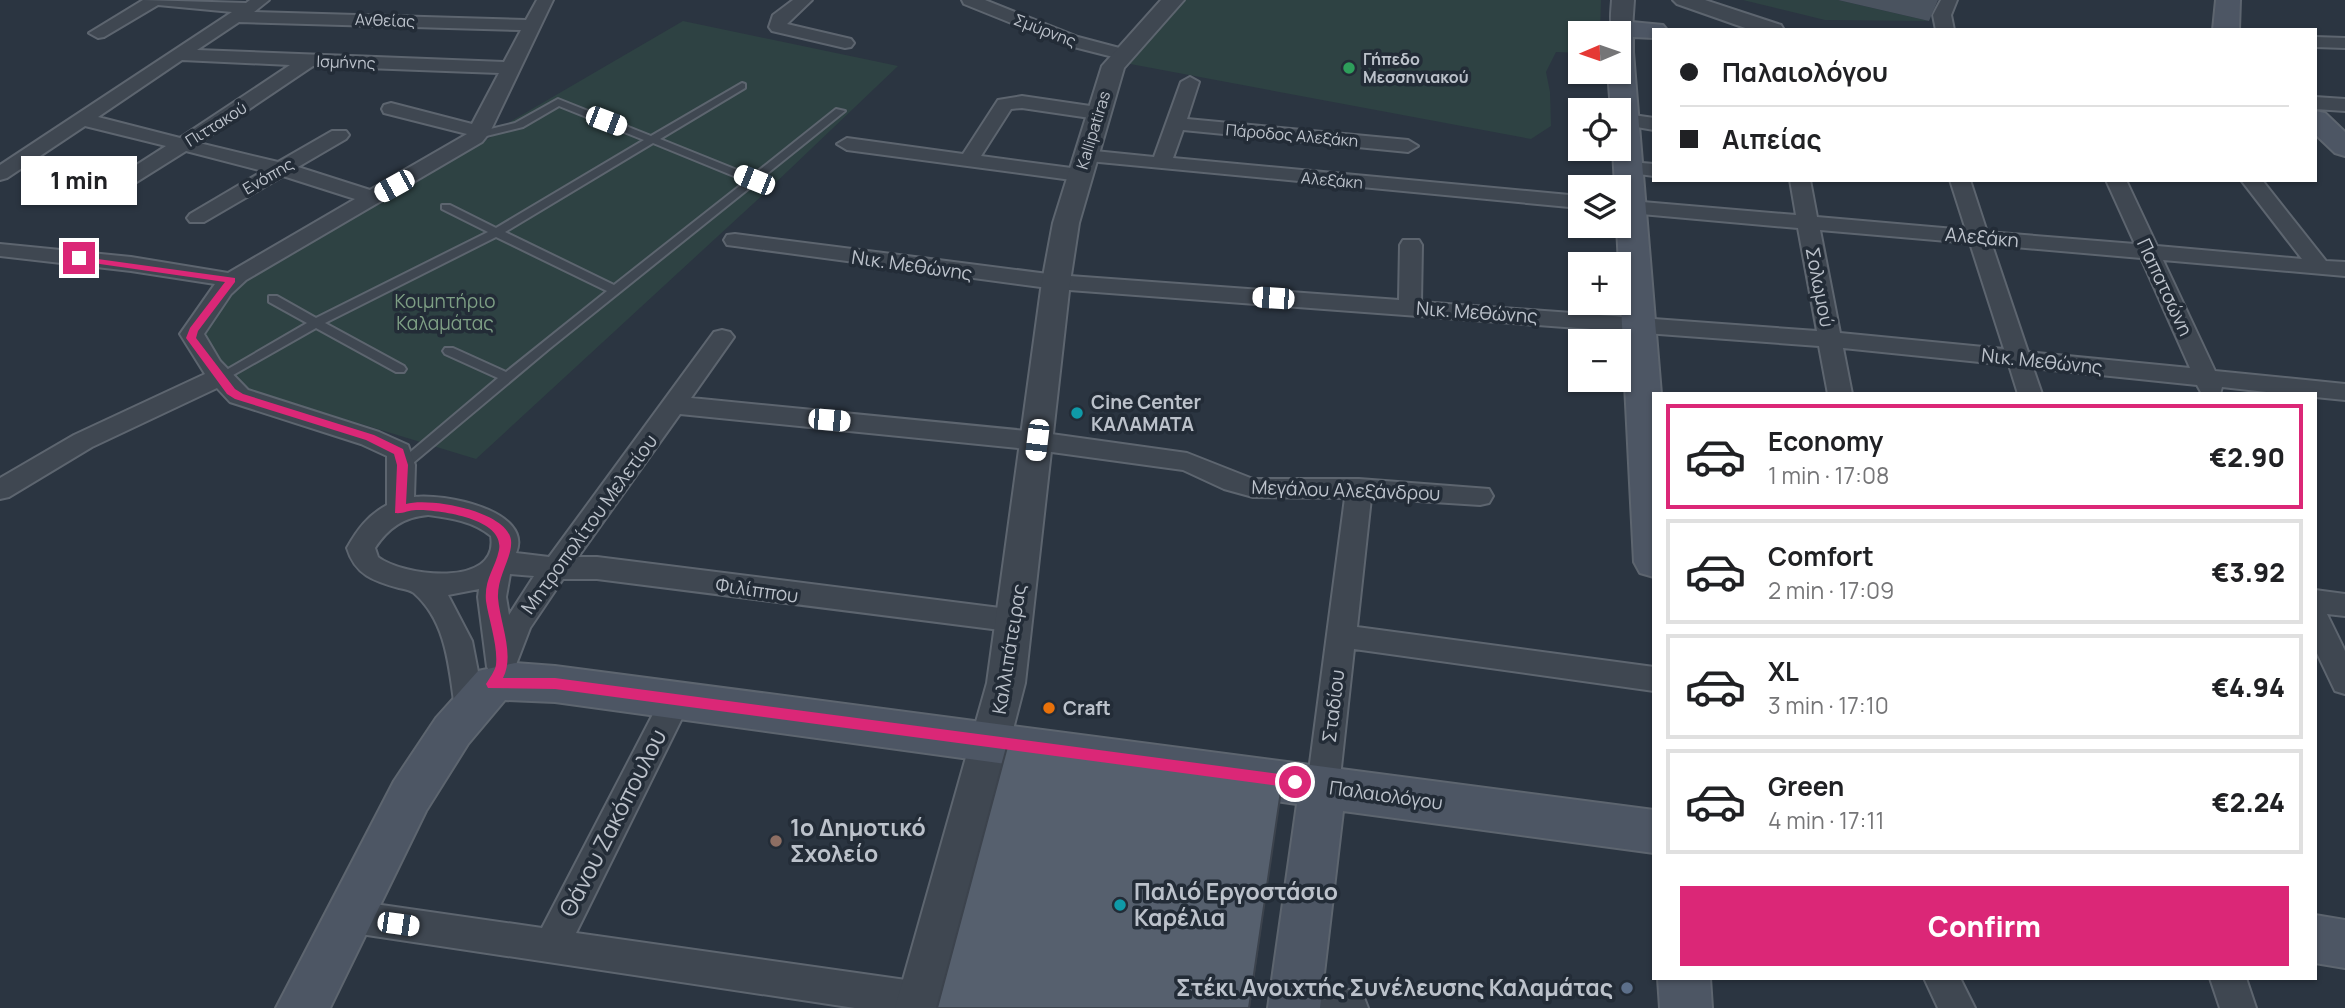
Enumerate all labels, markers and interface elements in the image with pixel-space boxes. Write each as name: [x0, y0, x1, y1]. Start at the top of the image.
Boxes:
street label: Ανθείας: [355, 8, 416, 32]
street label: Σμύρνης: [1011, 8, 1079, 52]
north arrow: [1568, 21, 1631, 84]
map controls: [1568, 21, 1631, 392]
place label: Γήπεδο Μεσσηνιακού: [1363, 48, 1469, 88]
street label: Ισμήνης: [316, 50, 376, 74]
text: Παλαιολόγου: [1722, 54, 1888, 90]
marker: Γήπεδο Μεσσηνιακού: [1341, 60, 1357, 76]
street label: Kallipatiras: [1071, 88, 1115, 172]
street label: Πιττακού: [181, 97, 251, 151]
button: locate: [1568, 98, 1631, 161]
car: [583, 104, 630, 138]
street label: Πάροδος Αλεξάκη: [1225, 118, 1359, 152]
text: Αιπείας: [1722, 121, 1821, 157]
street label: Ενόπης: [239, 153, 298, 199]
callout: 1 min: [21, 156, 137, 205]
car: [731, 162, 778, 198]
text: 1 min: [50, 164, 108, 196]
street label: Αλεξάκη: [1300, 166, 1364, 194]
car: [371, 167, 418, 205]
button: layers: [1568, 175, 1631, 238]
street label: Αλεξάκη: [1944, 221, 2020, 253]
street label: Παπατσώνη: [2131, 234, 2199, 340]
route end: [63, 242, 95, 274]
street label: Νικ. Μεθώνης: [850, 244, 974, 286]
street label: Σολωμού: [1800, 245, 1840, 329]
button: +: [1568, 252, 1631, 315]
car: [1252, 286, 1295, 310]
park label: Κοιμητήριο Καλαμάτας: [394, 288, 496, 336]
street label: Νικ. Μεθώνης: [1415, 295, 1539, 329]
button: −: [1568, 329, 1631, 392]
street label: Νικ. Μεθώνης: [1980, 342, 2104, 380]
place label: Cine Center ΚΑΛΑΜΑΤΑ: [1091, 389, 1202, 437]
marker: Cine Center ΚΑΛΑΜΑΤΑ: [1069, 405, 1085, 421]
car: [808, 408, 851, 432]
car: [1025, 418, 1050, 462]
text: Economy: [1768, 423, 1883, 459]
icon: car: [1684, 425, 1747, 488]
street label: Μητροπολίτου Μελετίου: [515, 429, 663, 619]
text: €2.90: [2209, 439, 2285, 475]
text: 1 min · 17:08: [1768, 459, 1889, 491]
street label: Μεγάλου Αλεξάνδρου: [1251, 474, 1441, 506]
text: Comfort: [1768, 538, 1874, 574]
icon: car: [1684, 540, 1747, 603]
text: €3.92: [2211, 554, 2285, 590]
street label: Φιλίππου: [714, 571, 800, 609]
text: 2 min · 17:09: [1768, 574, 1894, 606]
street label: Καλλιπάτειρας: [986, 582, 1032, 716]
text: XL: [1768, 653, 1799, 689]
icon: car: [1684, 655, 1747, 718]
street label: Σταδίου: [1316, 668, 1350, 744]
text: €4.94: [2212, 669, 2285, 705]
text: 3 min · 17:10: [1768, 689, 1889, 721]
place label: Craft: [1063, 695, 1111, 721]
marker: Craft: [1041, 700, 1057, 716]
street label: Θάνου Ζακόπουλου: [551, 723, 673, 922]
route start: [1279, 766, 1311, 798]
text: Green: [1768, 768, 1844, 804]
icon: car: [1684, 770, 1747, 833]
street label: Παλαιολόγου: [1328, 774, 1444, 816]
text: €2.24: [2212, 784, 2285, 820]
text: 4 min · 17:11: [1768, 804, 1884, 836]
place label: 1o Δημοτικό Σχολείο: [790, 811, 926, 869]
marker: 1o Δημοτικό Σχολείο: [768, 833, 784, 849]
place label: Παλιό Εργοστάσιο Καρέλια: [1134, 875, 1338, 933]
button: Confirm: [1680, 886, 2289, 966]
marker: Παλιό Εργοστάσιο Καρέλια: [1112, 897, 1128, 913]
car: [376, 911, 421, 937]
place label: Στέκι Ανοιχτής Συνέλευσης Καλαμάτας: [1176, 971, 1613, 1003]
marker: Στέκι Ανοιχτής Συνέλευσης Καλαμάτας: [1619, 980, 1635, 996]

